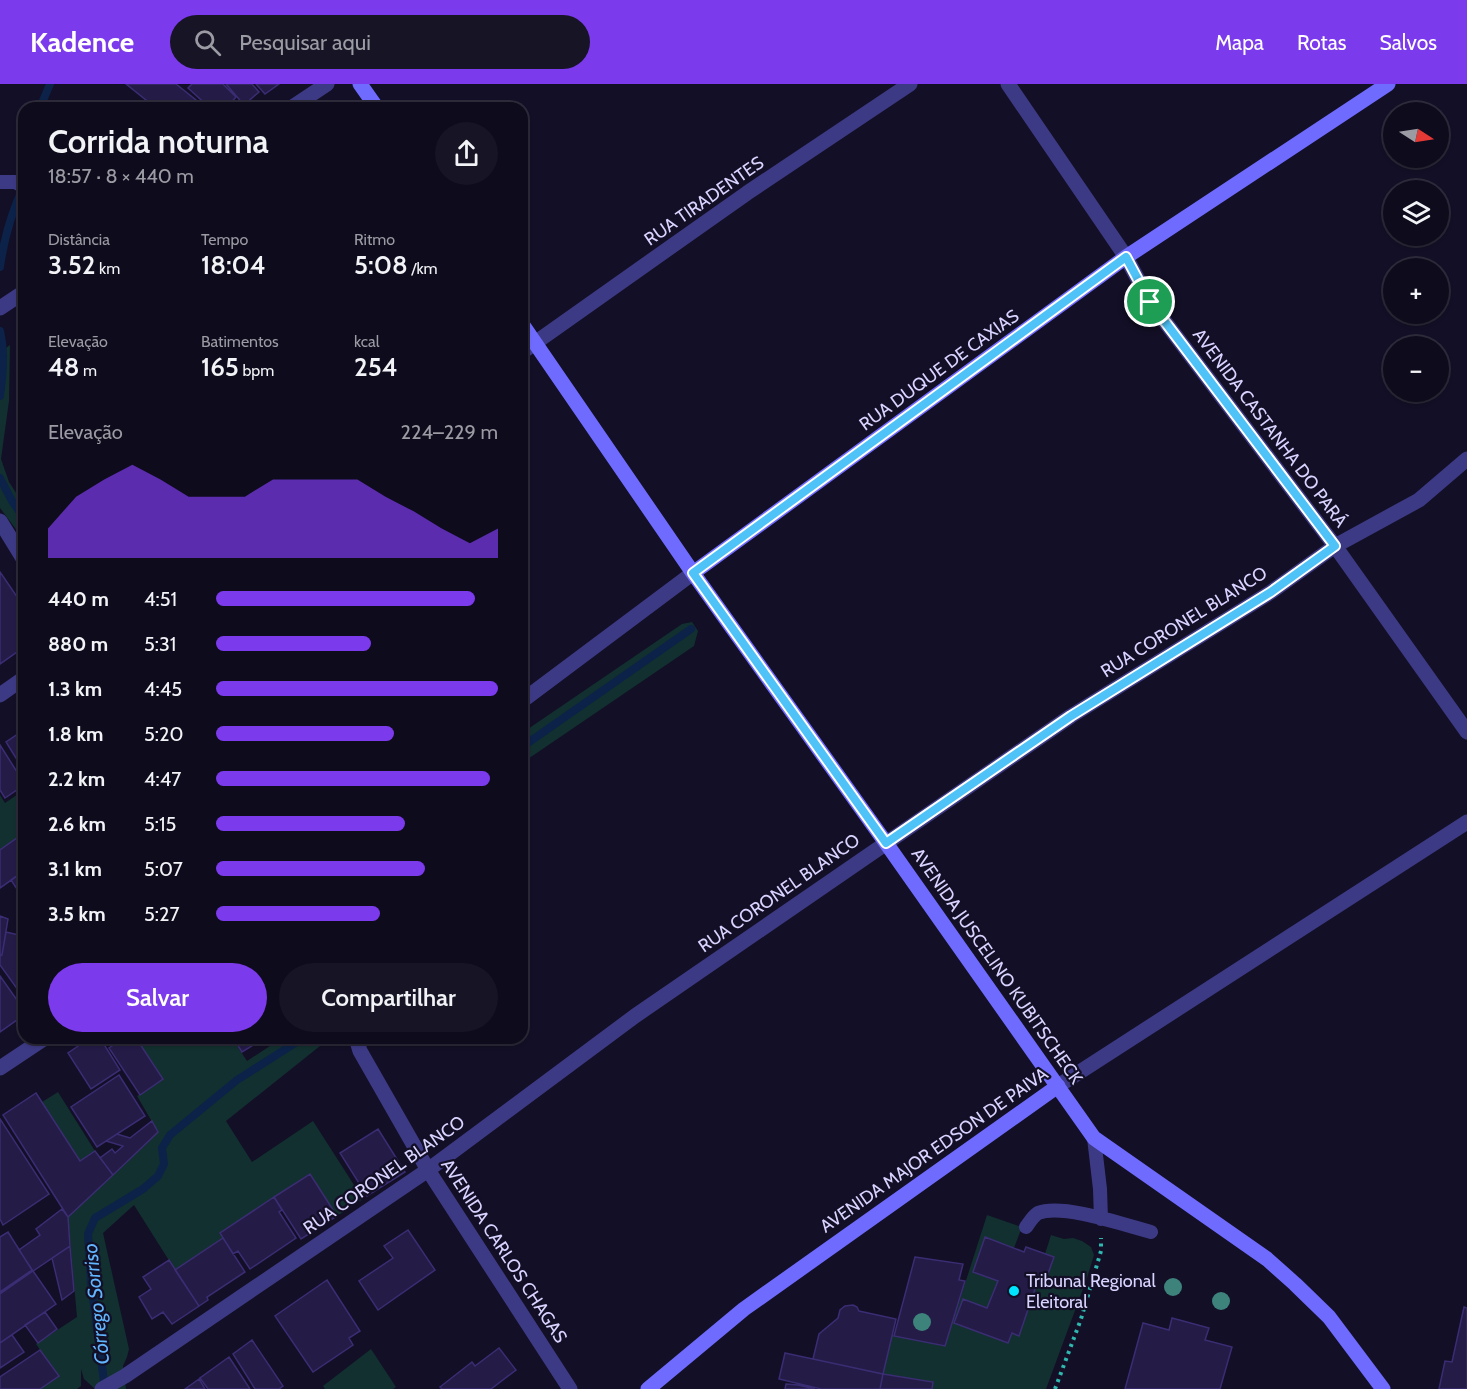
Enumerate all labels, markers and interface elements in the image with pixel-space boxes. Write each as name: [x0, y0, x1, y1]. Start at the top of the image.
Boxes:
search box: [170, 15, 590, 69]
text: Kadence: [30, 25, 134, 59]
icon: search: [191, 26, 224, 59]
text: Pesquisar aqui: [239, 29, 371, 56]
text: Mapa: [1215, 30, 1264, 55]
text: Rotas: [1297, 30, 1346, 55]
text: Salvos: [1379, 30, 1437, 55]
north arrow: [1383, 102, 1449, 168]
map controls: [1383, 102, 1449, 402]
text: Corrida noturna: [48, 121, 269, 161]
button: share: [435, 122, 498, 185]
street label: RUA TIRADENTES: [640, 152, 768, 250]
text: 18:57 · 8 × 440 m: [48, 164, 194, 188]
button: layers: [1383, 180, 1449, 246]
text: Distância: [48, 230, 110, 249]
text: Tempo: [201, 230, 248, 249]
text: Ritmo: [354, 230, 395, 249]
text: 3.52: [48, 249, 95, 281]
text: 18:04: [201, 249, 266, 281]
text: 5:08: [354, 249, 408, 281]
button: +: [1383, 258, 1449, 324]
text: km: [95, 259, 120, 278]
text: /km: [408, 259, 438, 278]
pin: [1124, 276, 1175, 327]
icon: arrive: [1133, 285, 1166, 318]
street label: RUA DUQUE DE CAXIAS: [855, 305, 1023, 435]
street label: AVENIDA CASTANHA DO PARÁ: [1188, 324, 1352, 532]
text: Elevação: [48, 332, 108, 351]
text: Batimentos: [201, 332, 279, 351]
text: kcal: [354, 332, 380, 351]
button: −: [1383, 336, 1449, 402]
text: 48: [48, 351, 79, 383]
text: 165: [201, 351, 239, 383]
text: 254: [354, 351, 397, 383]
text: m: [79, 361, 97, 380]
text: bpm: [239, 361, 274, 380]
text: Elevação: [48, 420, 123, 444]
text: 224–229 m: [401, 420, 498, 444]
street label: RUA CORONEL BLANCO: [1097, 562, 1271, 682]
text: 440 m: [48, 587, 109, 611]
text: 4:51: [144, 587, 177, 611]
text: 880 m: [48, 632, 108, 656]
text: 5:31: [144, 632, 176, 656]
text: 1.3 km: [48, 677, 102, 701]
text: 4:45: [144, 677, 182, 701]
text: 1.8 km: [48, 722, 103, 746]
text: 5:20: [144, 722, 183, 746]
text: 2.2 km: [48, 767, 105, 791]
text: 4:47: [144, 767, 181, 791]
text: 2.6 km: [48, 812, 106, 836]
text: 5:15: [144, 812, 176, 836]
street label: RUA CORONEL BLANCO: [694, 829, 864, 957]
street label: AVENIDA JUSCELINO KUBITSCHECK: [907, 844, 1088, 1089]
text: 3.1 km: [48, 857, 102, 881]
text: 5:07: [144, 857, 183, 881]
text: 3.5 km: [48, 902, 106, 926]
text: 5:27: [144, 902, 180, 926]
button: Salvar: [48, 963, 267, 1032]
button: Compartilhar: [279, 963, 498, 1032]
street label: AVENIDA MAJOR EDSON DE PAIVA: [816, 1063, 1052, 1237]
street label: RUA CORONEL BLANCO: [299, 1111, 469, 1239]
street label: AVENIDA CARLOS CHAGAS: [436, 1155, 572, 1347]
water label: Córrego Sorriso: [78, 1242, 114, 1366]
place label: Tribunal Regional Eleitoral: [1026, 1270, 1156, 1313]
marker: Tribunal Regional Eleitoral: [1007, 1284, 1021, 1298]

